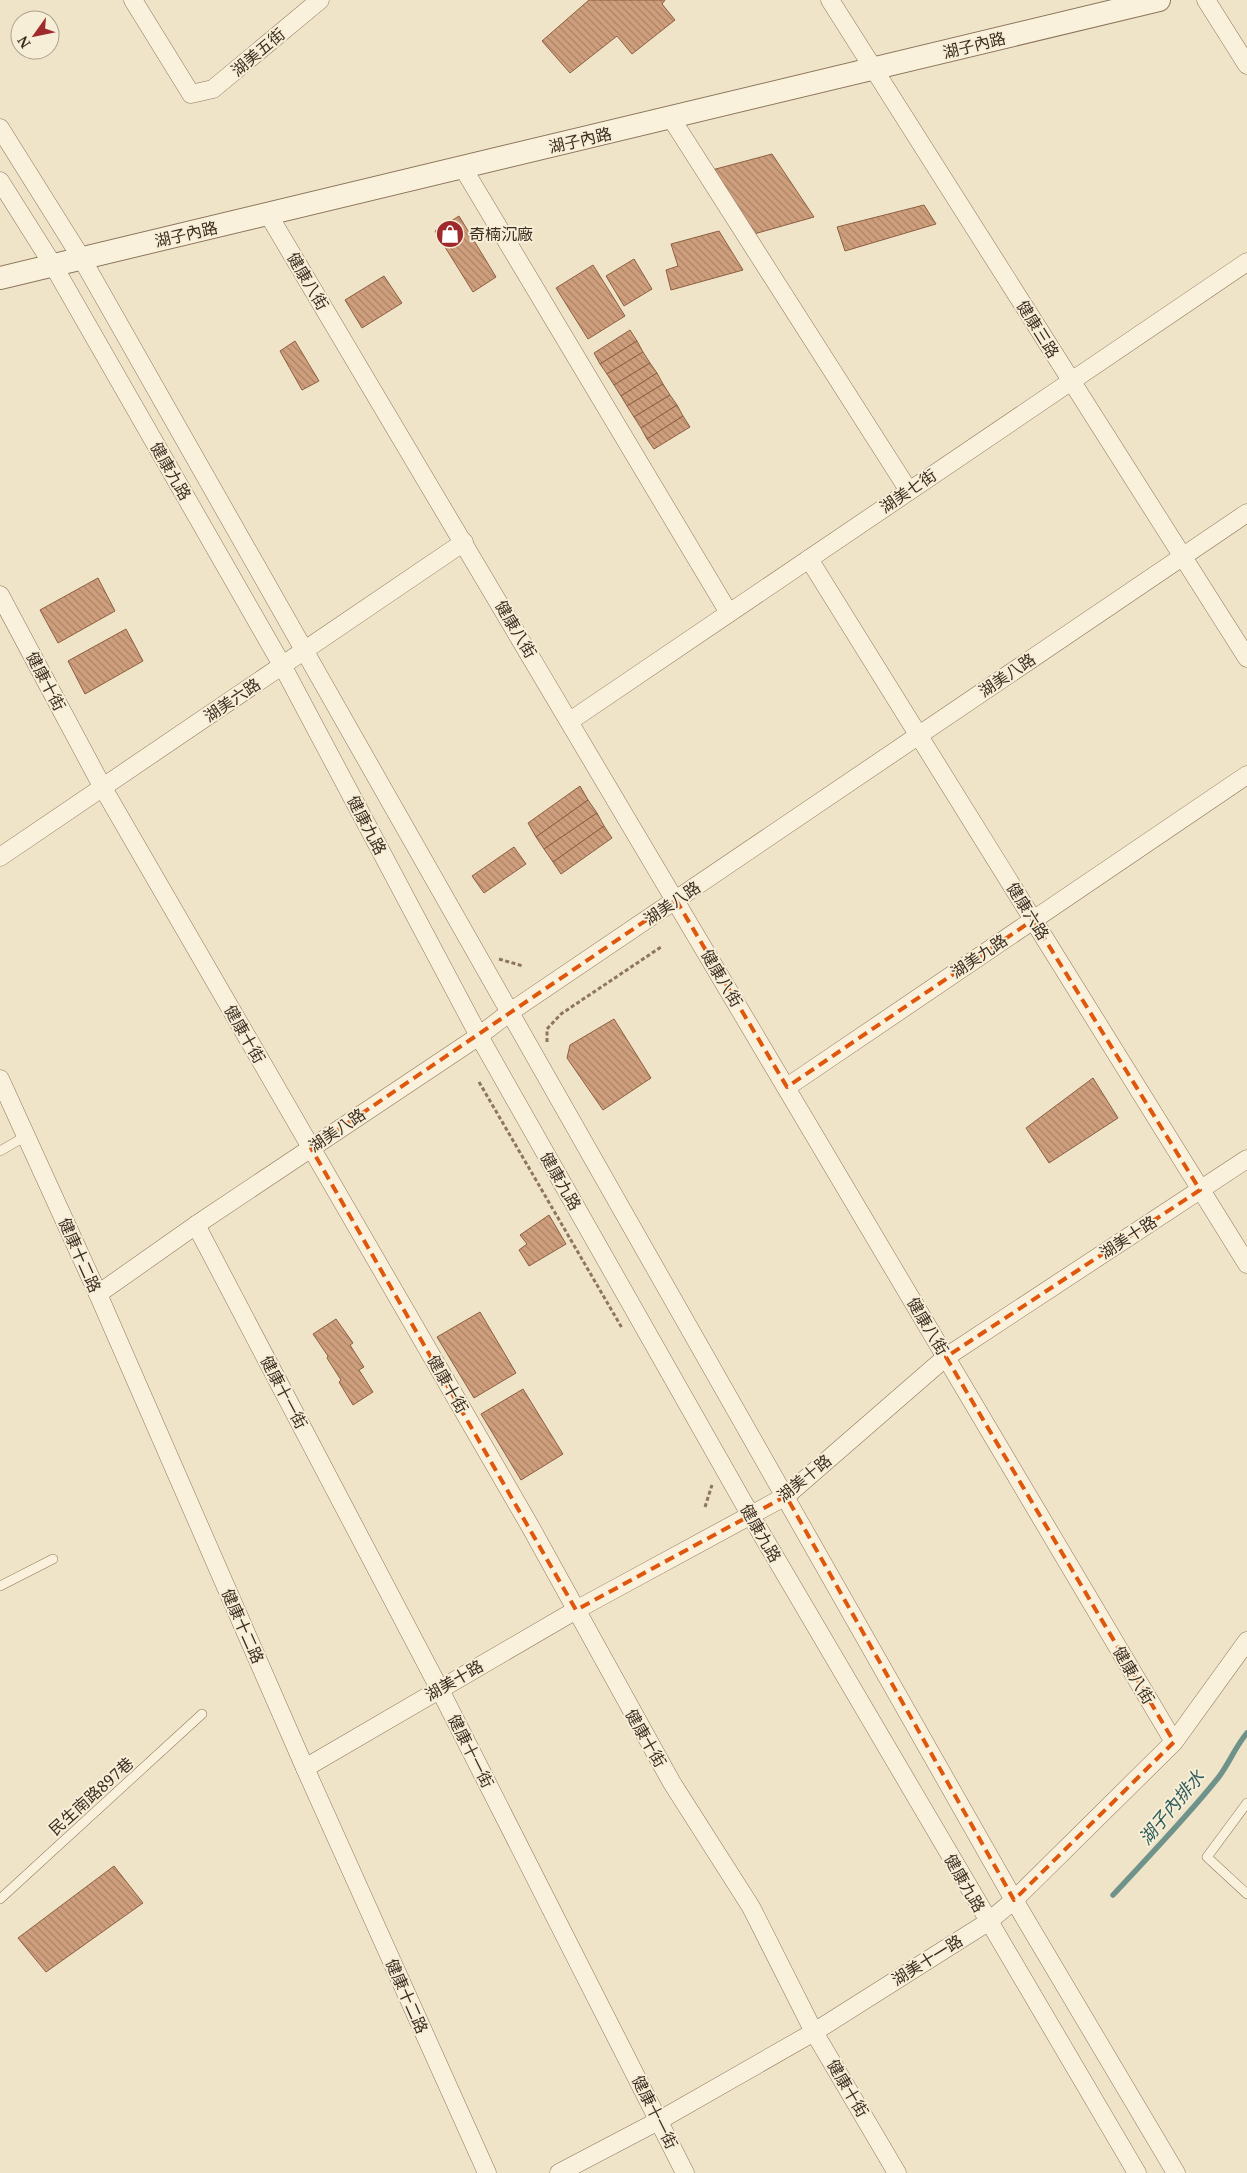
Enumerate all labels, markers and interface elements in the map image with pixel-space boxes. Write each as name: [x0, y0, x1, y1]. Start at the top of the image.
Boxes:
north arrow: [10, 10, 60, 60]
street label: 湖美五街: [226, 23, 290, 81]
street label: 湖子內路: [940, 27, 1008, 63]
text: N: [13, 33, 35, 52]
street label: 湖子內路: [546, 122, 614, 158]
street label: 湖子內路: [152, 216, 220, 252]
shop icon: 奇楠沉廠: [435, 219, 465, 249]
place label: 奇楠沉廠: [469, 223, 533, 245]
street label: 健康八街: [282, 248, 334, 314]
street label: 健康三路: [1012, 296, 1064, 362]
street label: 健康九路: [145, 438, 197, 504]
street label: 湖美七街: [875, 464, 941, 518]
street label: 健康八街: [490, 596, 542, 662]
street label: 健康十街: [21, 648, 71, 714]
street label: 湖美八路: [974, 648, 1040, 702]
street label: 湖美六路: [199, 673, 265, 727]
street label: 健康九路: [342, 792, 392, 858]
street label: 湖美八路: [639, 876, 705, 930]
street label: 健康六路: [1002, 878, 1054, 944]
street label: 湖美九路: [946, 929, 1012, 983]
street label: 健康八街: [696, 945, 748, 1011]
street label: 健康十街: [219, 1001, 271, 1067]
street label: 湖美八路: [304, 1103, 370, 1157]
street label: 健康九路: [535, 1148, 587, 1214]
street label: 湖美十路: [1095, 1210, 1161, 1264]
street label: 健康十二路: [54, 1214, 106, 1296]
street label: 健康八街: [902, 1293, 954, 1359]
street label: 健康十街: [422, 1351, 474, 1417]
street label: 健康十一街: [256, 1352, 312, 1432]
street label: 湖美十路: [772, 1449, 836, 1507]
street label: 健康九路: [735, 1500, 787, 1566]
street label: 健康十二路: [217, 1585, 269, 1667]
street label: 健康八街: [1108, 1642, 1160, 1708]
street label: 湖美十路: [421, 1654, 487, 1706]
street label: 健康十街: [620, 1705, 672, 1771]
street label: 健康十一街: [443, 1710, 499, 1792]
street label: 民生南路897巷: [44, 1752, 138, 1840]
water label: 湖子內排水: [1133, 1764, 1210, 1849]
street label: 健康九路: [939, 1850, 991, 1916]
street label: 湖美十一路: [887, 1929, 967, 1991]
street label: 健康十二路: [381, 1955, 433, 2037]
street label: 健康十街: [822, 2055, 874, 2121]
street label: 健康十一街: [627, 2071, 683, 2153]

